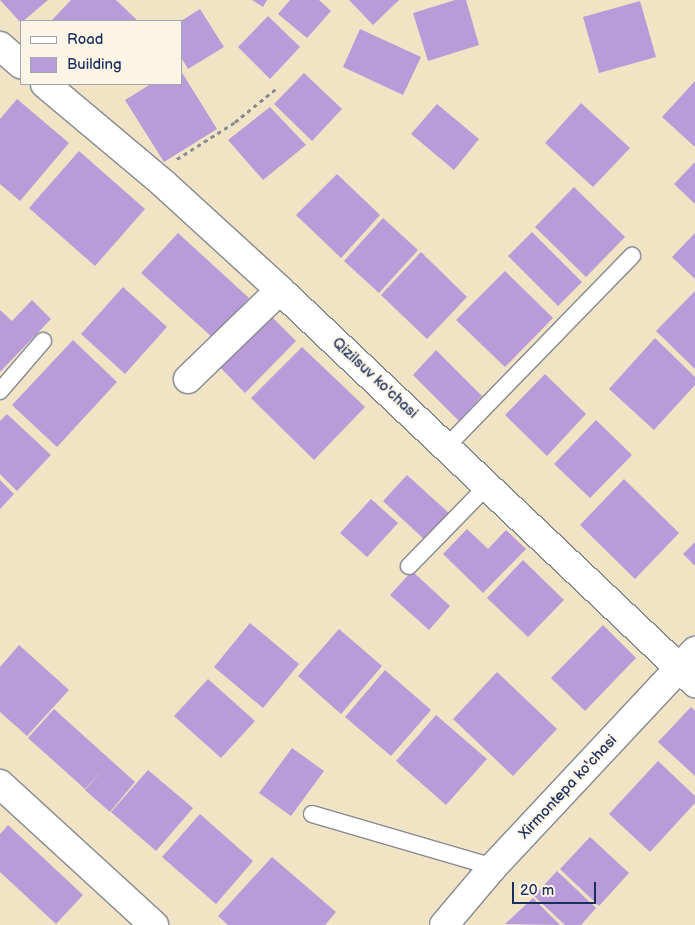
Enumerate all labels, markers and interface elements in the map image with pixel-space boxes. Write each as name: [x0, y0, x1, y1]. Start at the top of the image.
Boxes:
legend: [20, 20, 182, 85]
text: Road: [67, 30, 103, 49]
text: Building: [67, 55, 122, 74]
street label: Qizilsuv ko'chasi: [328, 334, 422, 422]
street label: Xirmontepa ko'chasi: [515, 731, 621, 843]
scale bar: [515, 872, 599, 904]
text: 20 m: [520, 881, 554, 900]

